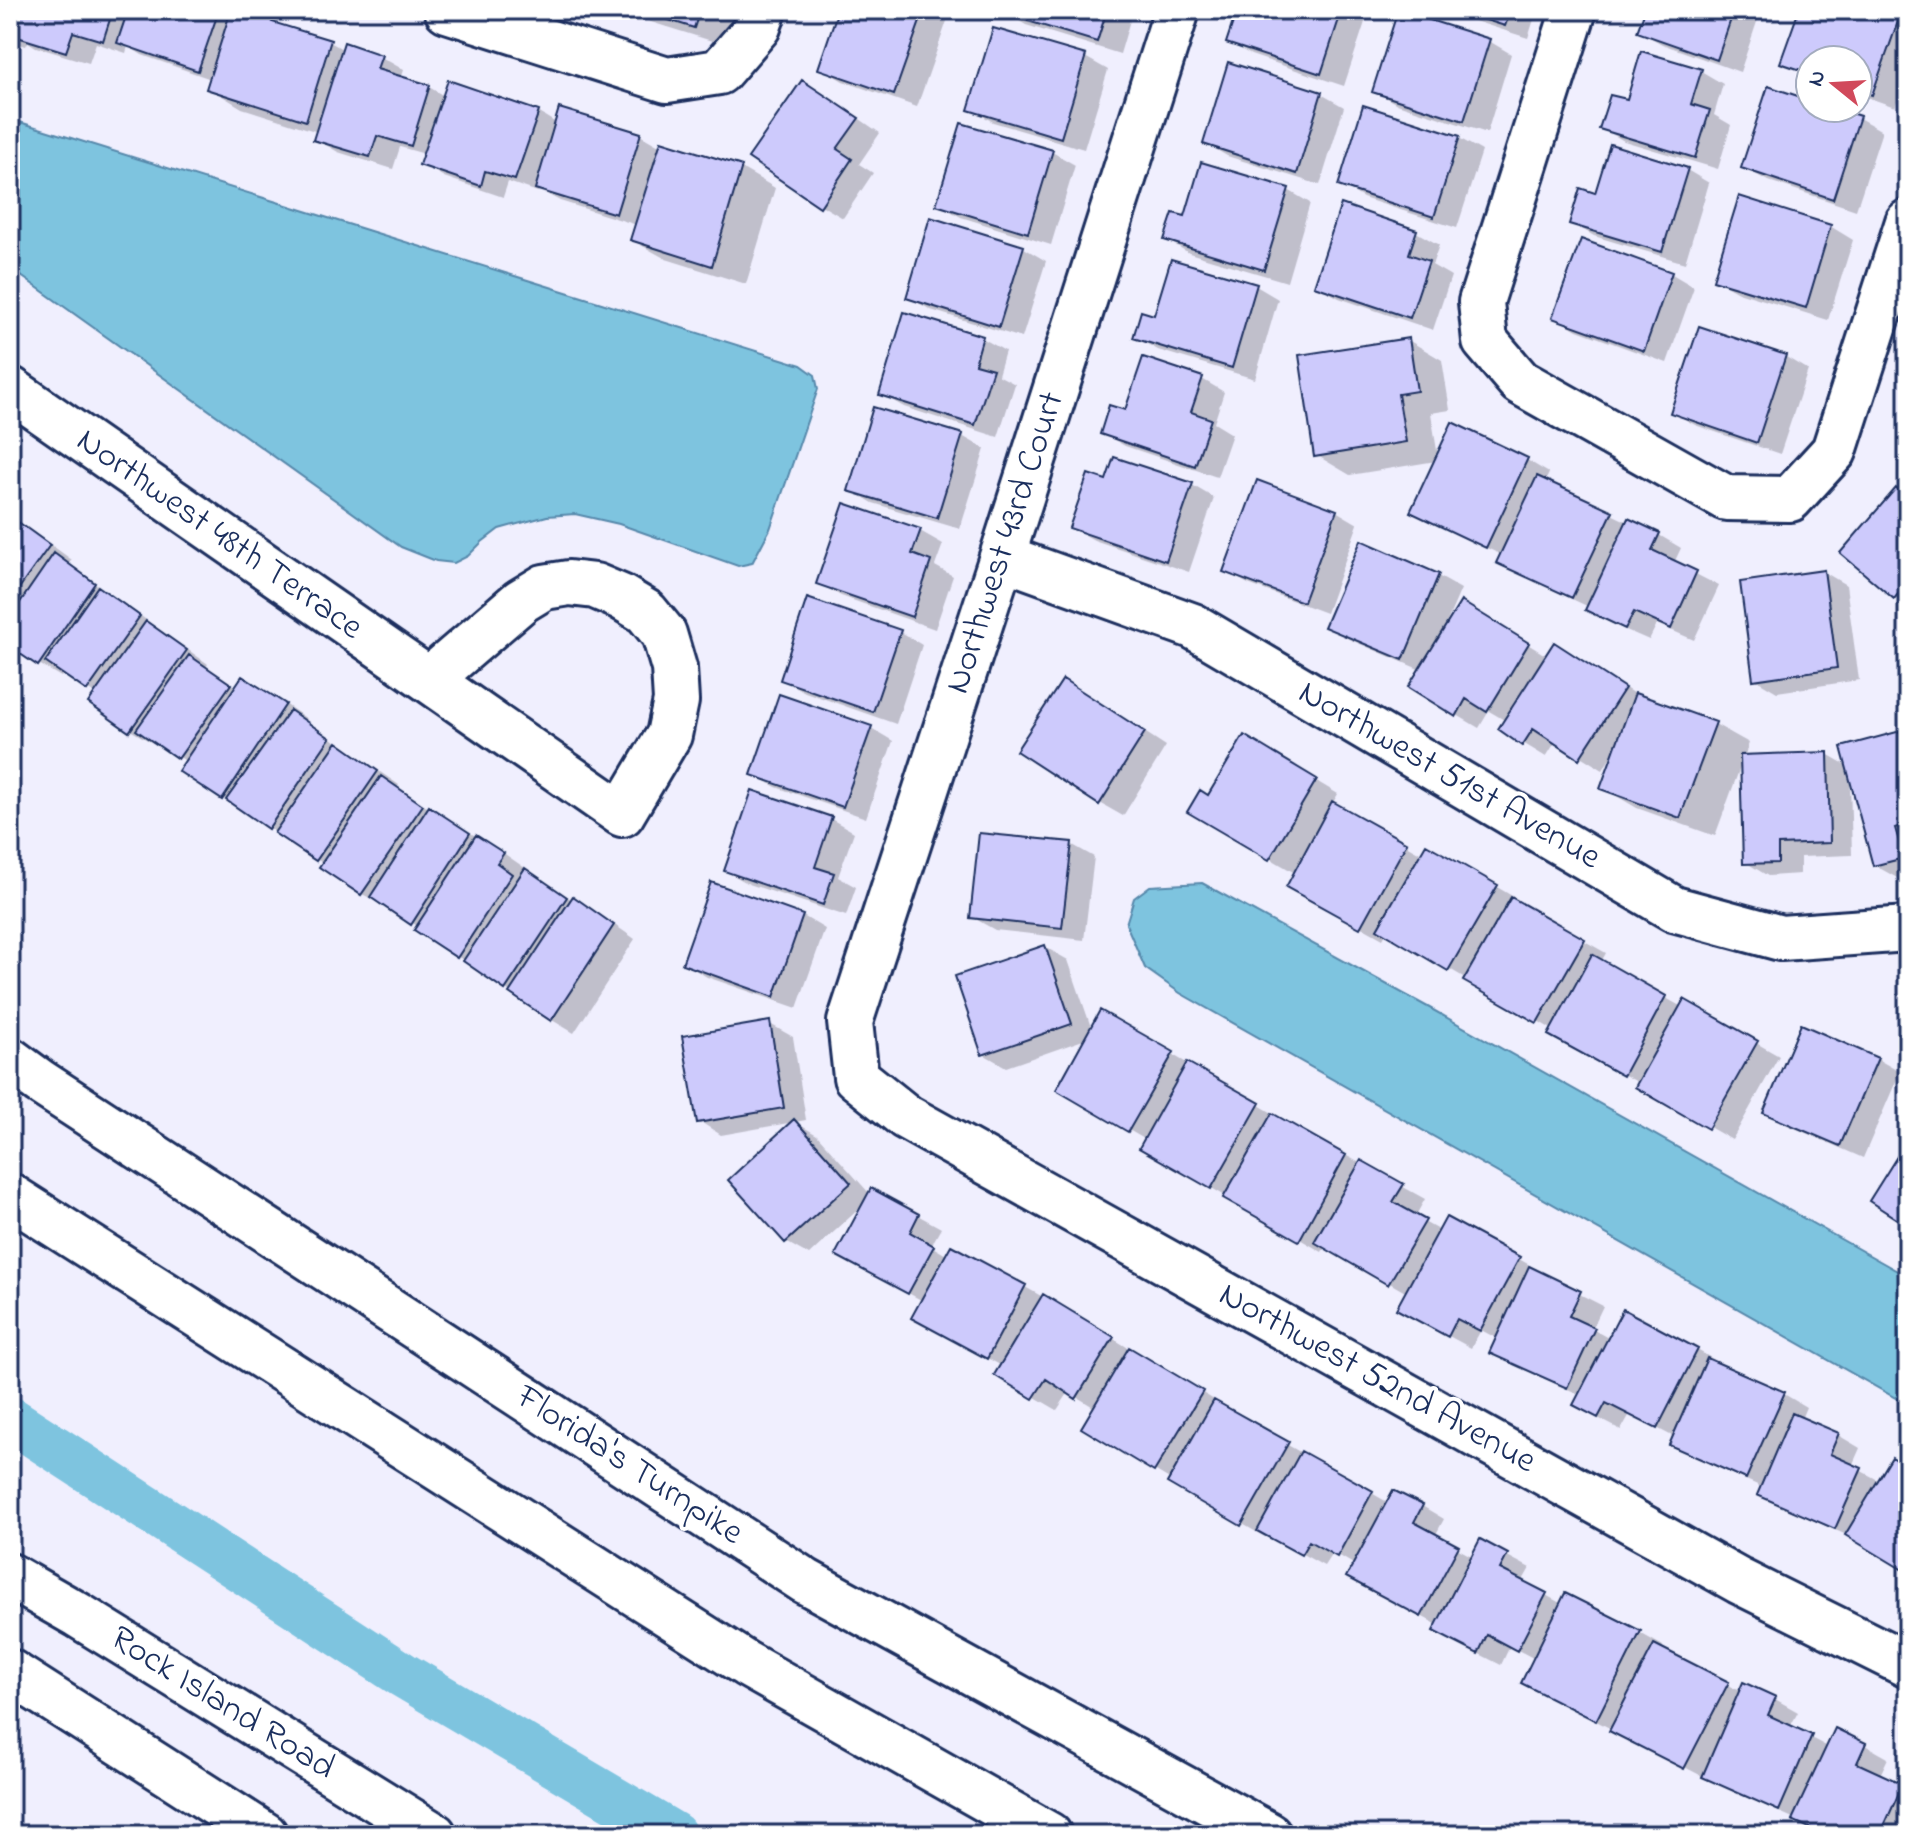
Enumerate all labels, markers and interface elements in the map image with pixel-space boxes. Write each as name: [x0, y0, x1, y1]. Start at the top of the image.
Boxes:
north arrow: [1794, 44, 1874, 124]
text: N: [1800, 67, 1835, 91]
street label: Northwest 43rd Court: [932, 385, 1080, 701]
street label: Northwest 48th Terrace: [65, 416, 374, 655]
street label: Northwest 51st Avenue: [1288, 668, 1611, 885]
street label: Northwest 52nd Avenue: [1209, 1270, 1546, 1489]
street label: Florida's Turnpike: [504, 1372, 754, 1560]
street label: Rock Island Road: [99, 1613, 345, 1795]

